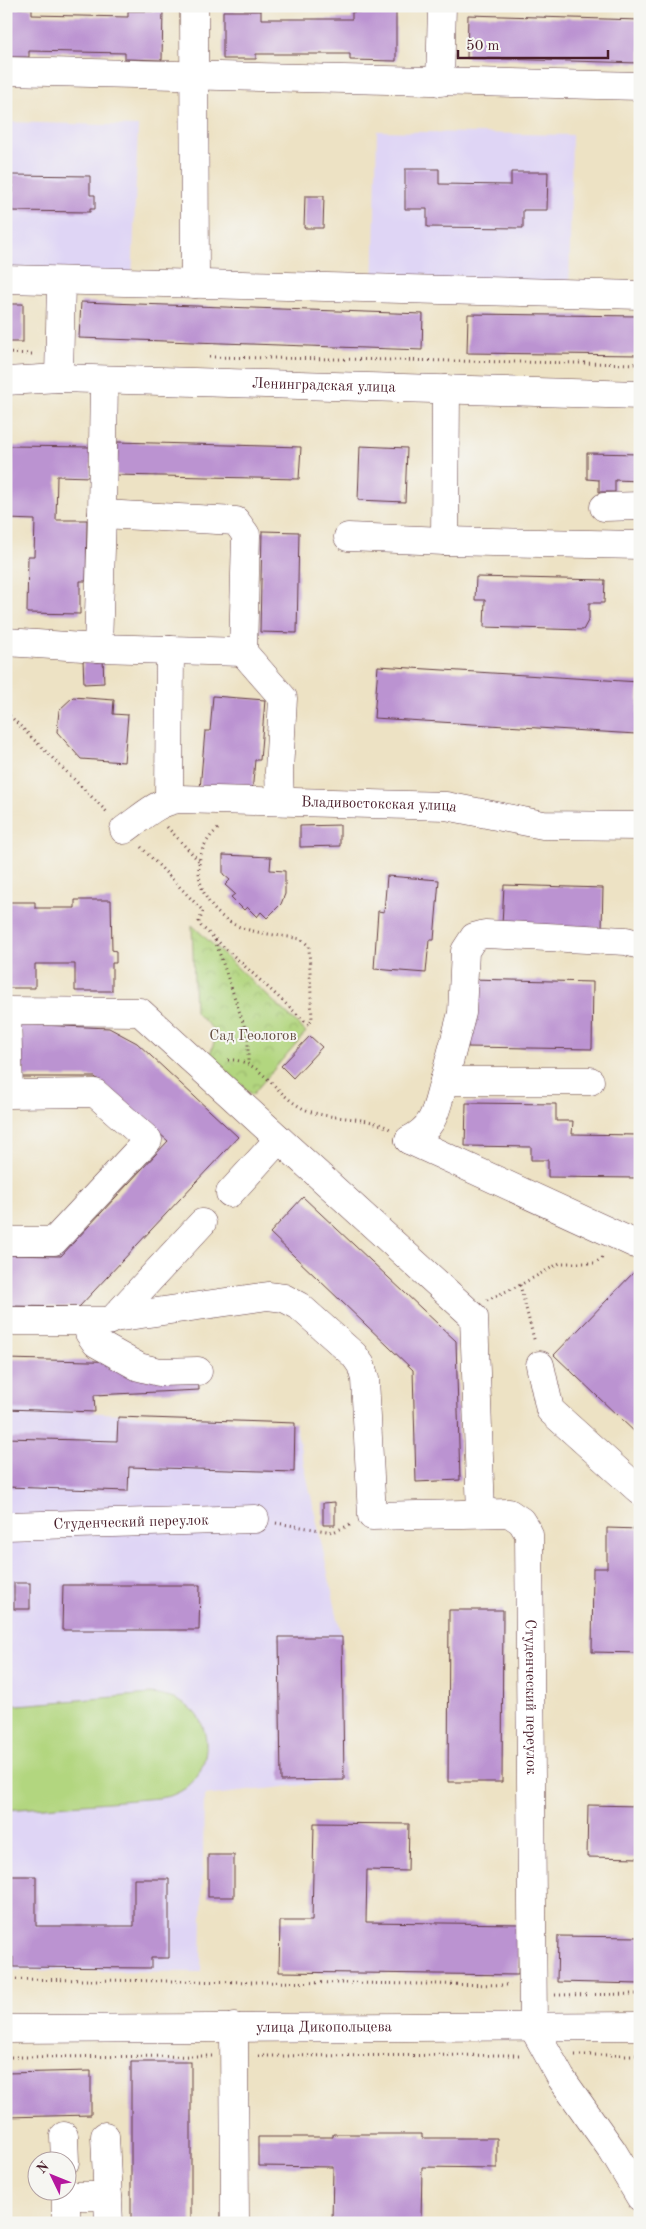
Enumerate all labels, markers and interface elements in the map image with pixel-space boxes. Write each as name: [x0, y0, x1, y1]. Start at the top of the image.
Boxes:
scale bar: [458, 28, 608, 60]
text: 50 m: [466, 39, 500, 54]
street label: Ленинградская улица: [252, 376, 397, 395]
street label: Владивостокская улица: [301, 795, 459, 816]
park label: Сад Геологов: [209, 1029, 297, 1044]
street label: Студенческий переулок: [53, 1513, 209, 1532]
street label: Студенческий переулок: [522, 1619, 538, 1775]
street label: улица Дикопольцева: [256, 2020, 393, 2035]
north arrow: [28, 2152, 78, 2202]
text: N: [34, 2159, 52, 2177]

